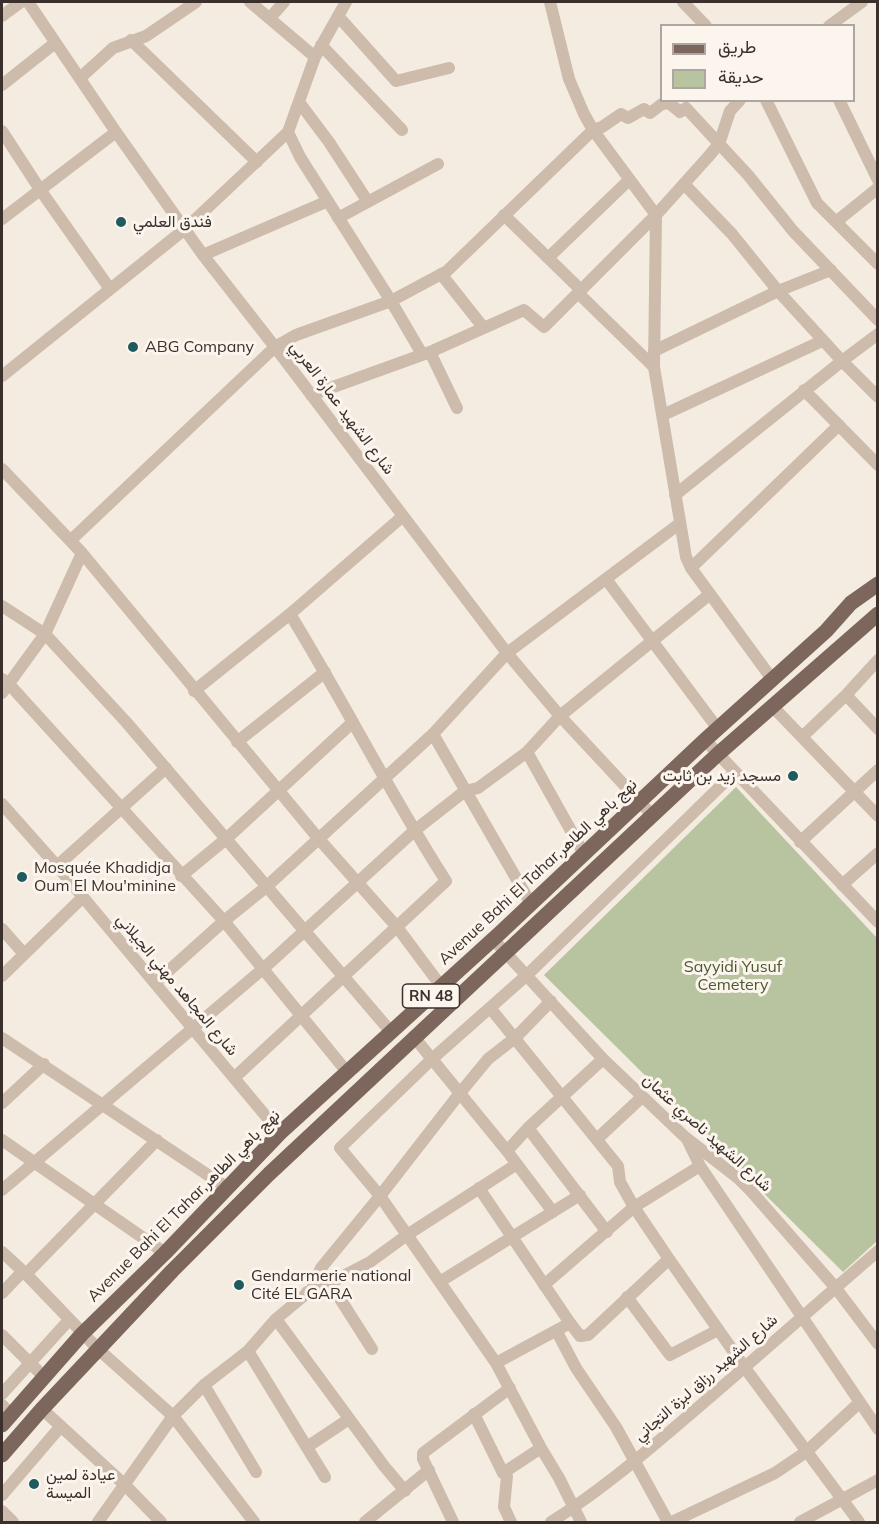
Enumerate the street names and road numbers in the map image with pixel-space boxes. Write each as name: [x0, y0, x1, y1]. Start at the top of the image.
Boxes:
street label: شارع الشهيد عمارة العربي: [286, 338, 398, 478]
street label: Avenue Bahi El Tahar,نهج باهي الطاهر: [435, 775, 641, 969]
street label: شارع المجاهد مهني الجيلاني: [112, 910, 242, 1060]
road number: RN 48: [402, 984, 460, 1008]
street label: شارع الشهيد ناصري عثمان: [639, 1070, 775, 1196]
street label: Avenue Bahi El Tahar,نهج باهي الطاهر: [84, 1106, 284, 1306]
street label: شارع الشهيد رزاق لبزة التجاني: [630, 1310, 782, 1446]

